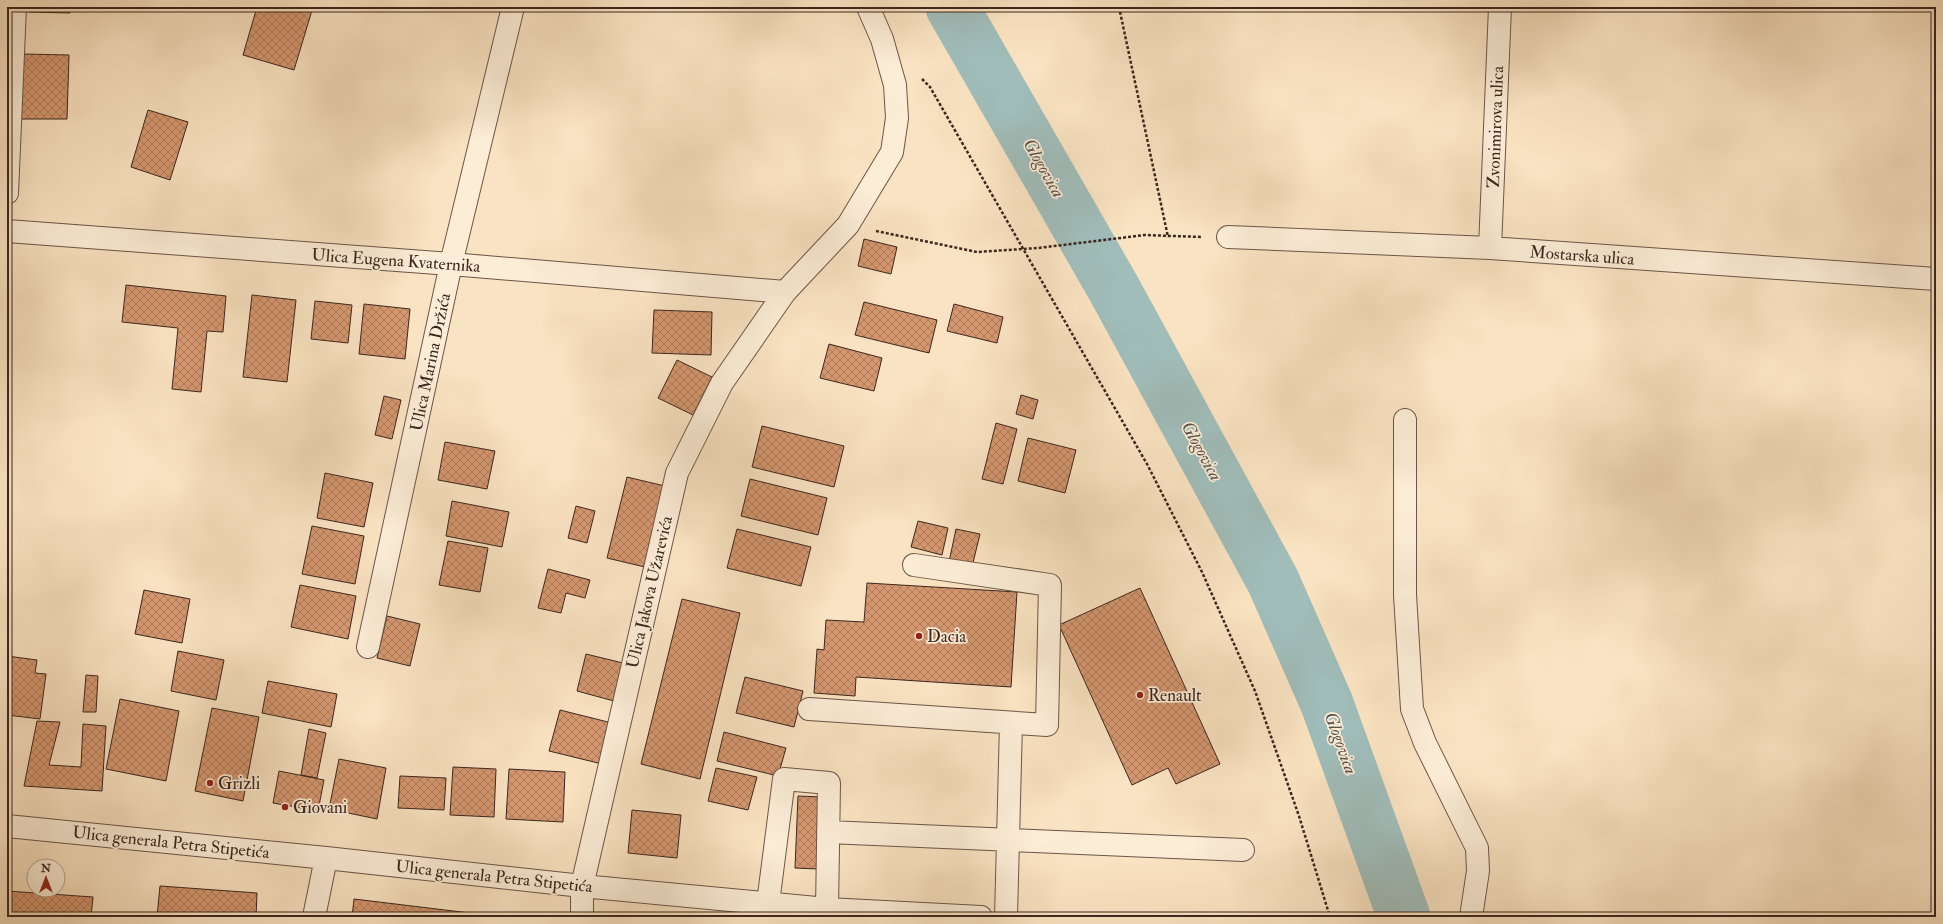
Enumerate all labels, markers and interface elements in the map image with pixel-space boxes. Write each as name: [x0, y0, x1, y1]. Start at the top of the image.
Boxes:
street label: Zvonimirova ulica: [1483, 65, 1508, 189]
water label: Glogovica: [1017, 135, 1070, 202]
street label: Mostarska ulica: [1529, 241, 1636, 270]
street label: Ulica Eugena Kvaternika: [311, 244, 482, 277]
street label: Ulica Marina Držića: [406, 290, 456, 433]
water label: Glogovica: [1176, 417, 1227, 485]
street label: Ulica Jakova Užarevića: [622, 513, 678, 671]
place label: Dacia: [927, 626, 967, 647]
marker: Dacia: [914, 631, 924, 641]
place label: Renault: [1148, 685, 1202, 706]
marker: Renault: [1135, 690, 1145, 700]
water label: Glogovica: [1319, 709, 1362, 777]
place label: Grizli: [218, 773, 261, 794]
marker: Grizli: [205, 778, 215, 788]
place label: Giovani: [293, 797, 348, 818]
marker: Giovani: [280, 802, 290, 812]
street label: Ulica generala Petra Stipetića: [71, 822, 272, 864]
street label: Ulica generala Petra Stipetića: [394, 856, 595, 898]
north arrow: [26, 858, 66, 898]
text: N: [40, 862, 52, 875]

